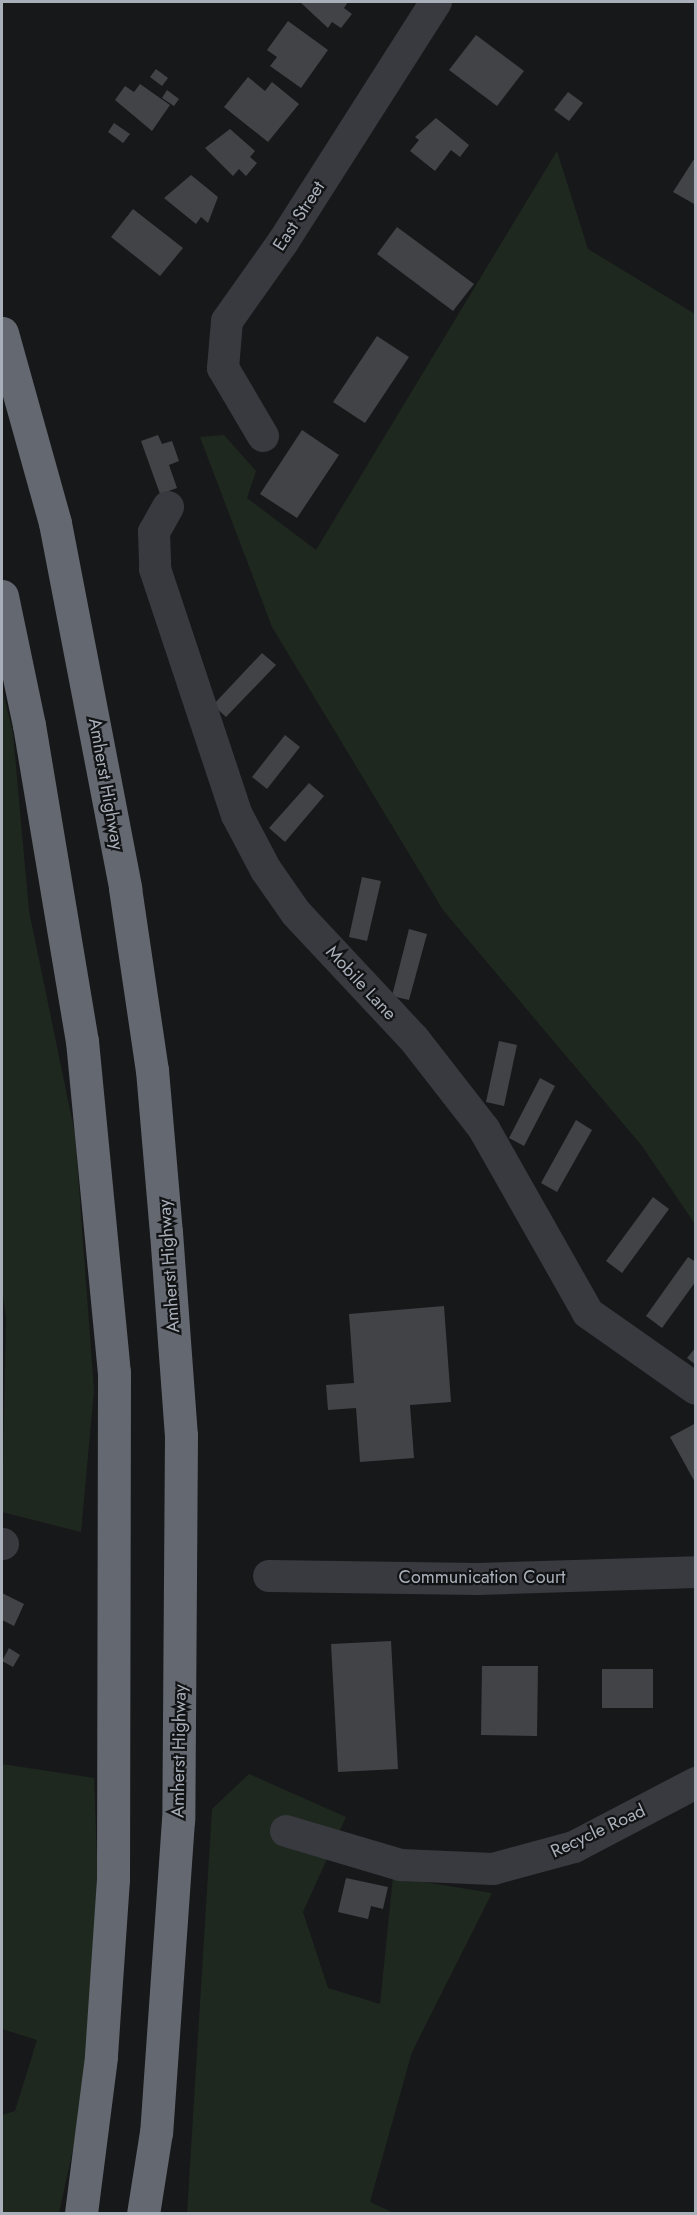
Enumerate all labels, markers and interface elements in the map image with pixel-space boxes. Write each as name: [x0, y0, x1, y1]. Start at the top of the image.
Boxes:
street label: East Street: [269, 177, 329, 255]
street label: Amherst Highway: [84, 716, 128, 852]
street label: Mobile Lane: [321, 941, 401, 1025]
street label: Amherst Highway: [154, 1199, 184, 1333]
street label: Communication Court: [399, 1566, 565, 1588]
street label: Amherst Highway: [167, 1684, 191, 1818]
street label: Recycle Road: [547, 1800, 649, 1862]

